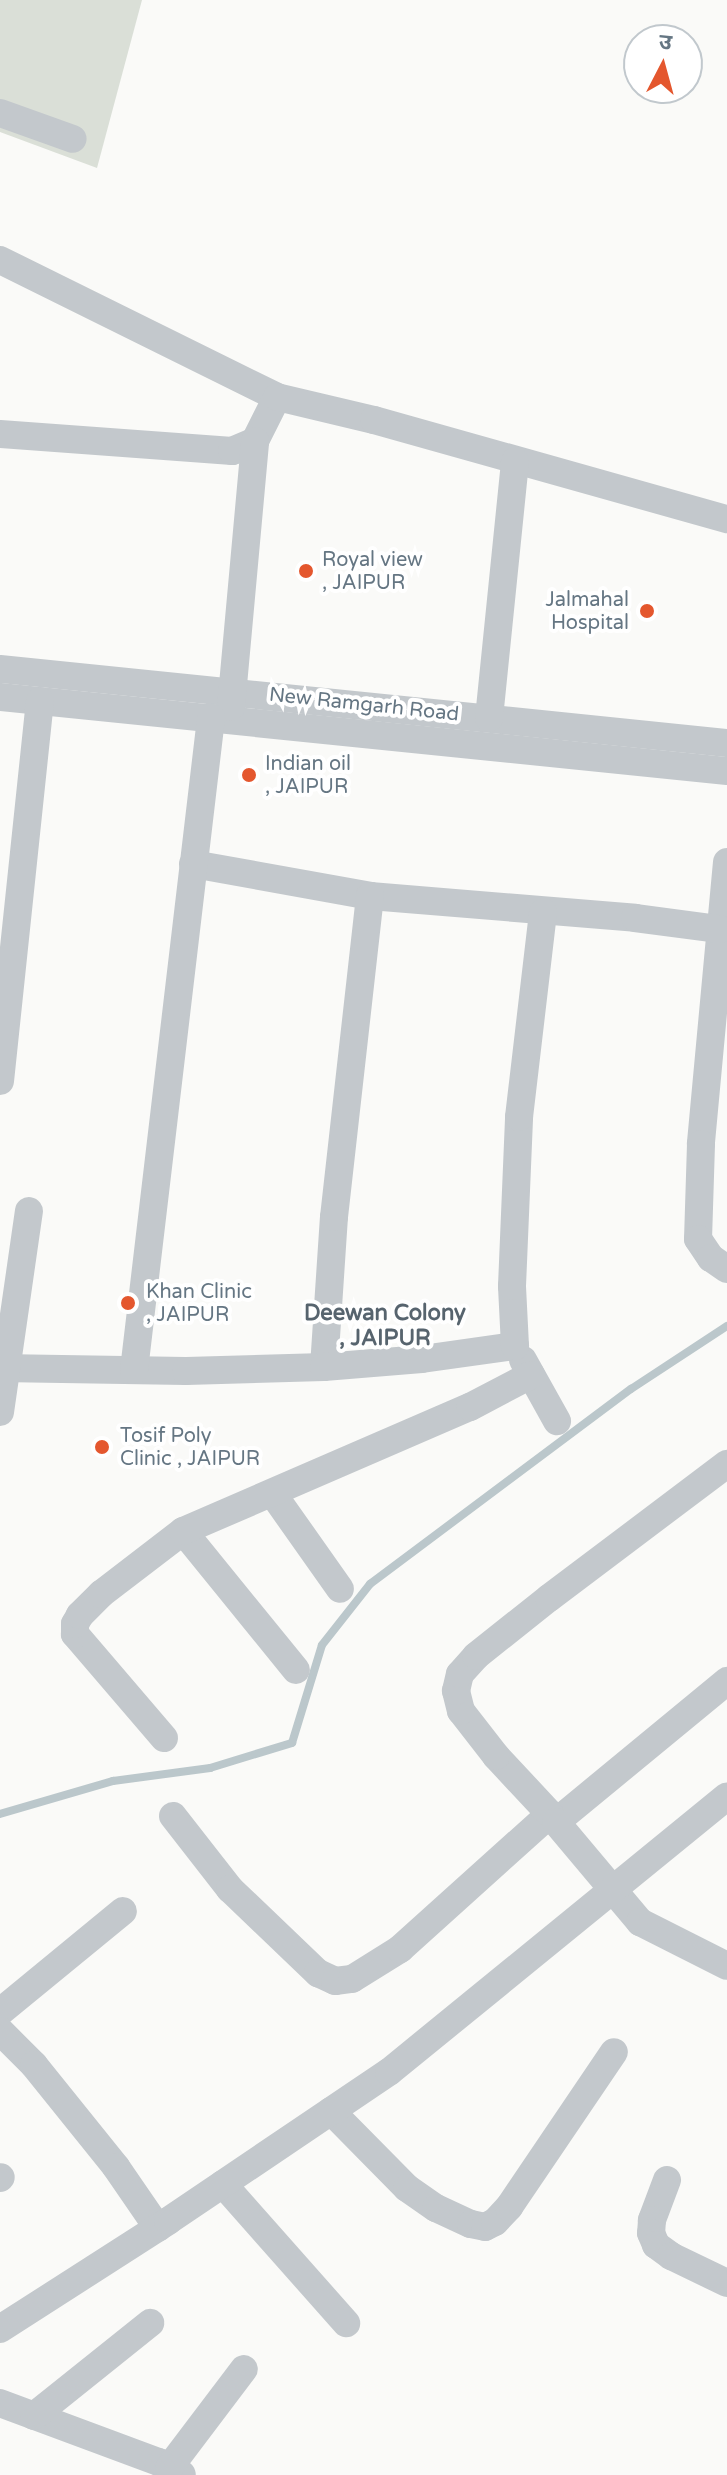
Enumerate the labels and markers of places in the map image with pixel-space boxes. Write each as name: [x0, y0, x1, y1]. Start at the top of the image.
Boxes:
place label: Royal view , JAIPUR: [322, 548, 423, 595]
marker: Royal view , JAIPUR: [297, 562, 315, 580]
place label: Jalmahal Hospital: [545, 588, 629, 635]
marker: Jalmahal Hospital: [636, 600, 658, 622]
place label: Indian oil , JAIPUR: [265, 752, 351, 799]
marker: Indian oil , JAIPUR: [240, 766, 258, 784]
place label: Khan Clinic , JAIPUR: [146, 1280, 252, 1327]
marker: Khan Clinic , JAIPUR: [117, 1292, 139, 1314]
place label: Tosif Poly Clinic , JAIPUR: [120, 1424, 260, 1471]
marker: Tosif Poly Clinic , JAIPUR: [91, 1436, 113, 1458]

